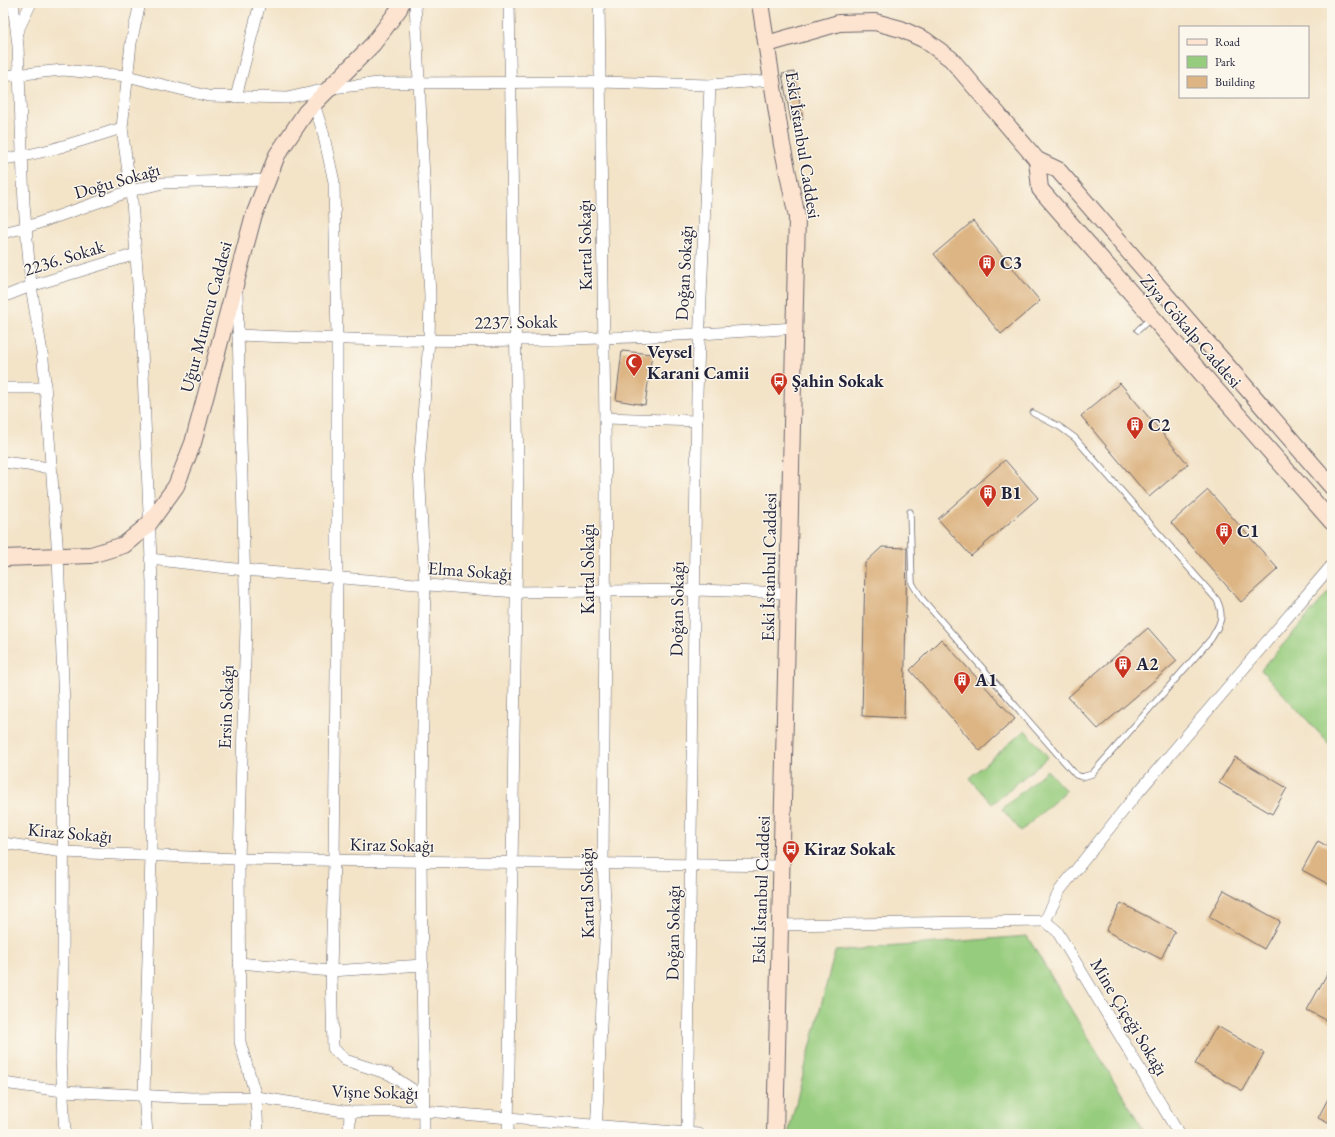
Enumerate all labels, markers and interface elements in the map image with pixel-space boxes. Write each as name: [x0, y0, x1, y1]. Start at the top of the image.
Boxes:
legend: [1179, 26, 1309, 98]
text: Road: [1215, 34, 1241, 50]
text: Park: [1215, 54, 1236, 70]
street label: Eski İstanbul Caddesi: [780, 70, 827, 221]
text: Building: [1215, 74, 1256, 90]
street label: Doğu Sokağı: [71, 157, 163, 204]
street label: Kartal Sokağı: [572, 199, 597, 291]
street label: Doğan Sokağı: [670, 224, 698, 321]
street label: 2236. Sokak: [21, 234, 108, 281]
street label: Uğur Mumcu Caddesi: [174, 238, 237, 395]
place label: C3: [1000, 251, 1022, 274]
building icon: C3: [977, 253, 997, 278]
street label: Ziya Gökalp Caddesi: [1136, 269, 1248, 393]
street label: 2237. Sokak: [474, 309, 558, 334]
place label: Veysel Karani Camii: [647, 340, 750, 384]
mosque icon: Veysel Karani Camii: [624, 352, 644, 377]
place label: Şahin Sokak: [792, 369, 885, 392]
bus stop icon: Şahin Sokak: [769, 371, 789, 396]
place label: C2: [1148, 413, 1171, 436]
building icon: C2: [1125, 415, 1145, 440]
place label: B1: [1001, 481, 1022, 504]
building icon: B1: [978, 483, 998, 508]
street label: Eski İstanbul Caddesi: [756, 492, 781, 642]
place label: C1: [1237, 519, 1259, 542]
building icon: C1: [1214, 521, 1234, 546]
street label: Kartal Sokağı: [576, 523, 599, 615]
street label: Elma Sokağı: [427, 556, 513, 585]
street label: Doğan Sokağı: [664, 560, 689, 657]
place label: A2: [1135, 652, 1159, 675]
building icon: A2: [1113, 654, 1133, 679]
street label: Ersin Sokağı: [213, 664, 238, 750]
place label: A1: [974, 668, 997, 691]
building icon: A1: [952, 670, 972, 695]
street label: Eski İstanbul Caddesi: [746, 815, 775, 965]
street label: Kiraz Sokağı: [27, 817, 114, 848]
street label: Kiraz Sokağı: [349, 832, 435, 857]
place label: Kiraz Sokak: [804, 837, 897, 860]
bus stop icon: Kiraz Sokak: [781, 839, 801, 864]
street label: Kartal Sokağı: [574, 847, 599, 939]
street label: Doğan Sokağı: [660, 884, 685, 981]
street label: Mine Çiçeği Sokağı: [1085, 954, 1174, 1080]
street label: Vişne Sokağı: [331, 1079, 419, 1104]

